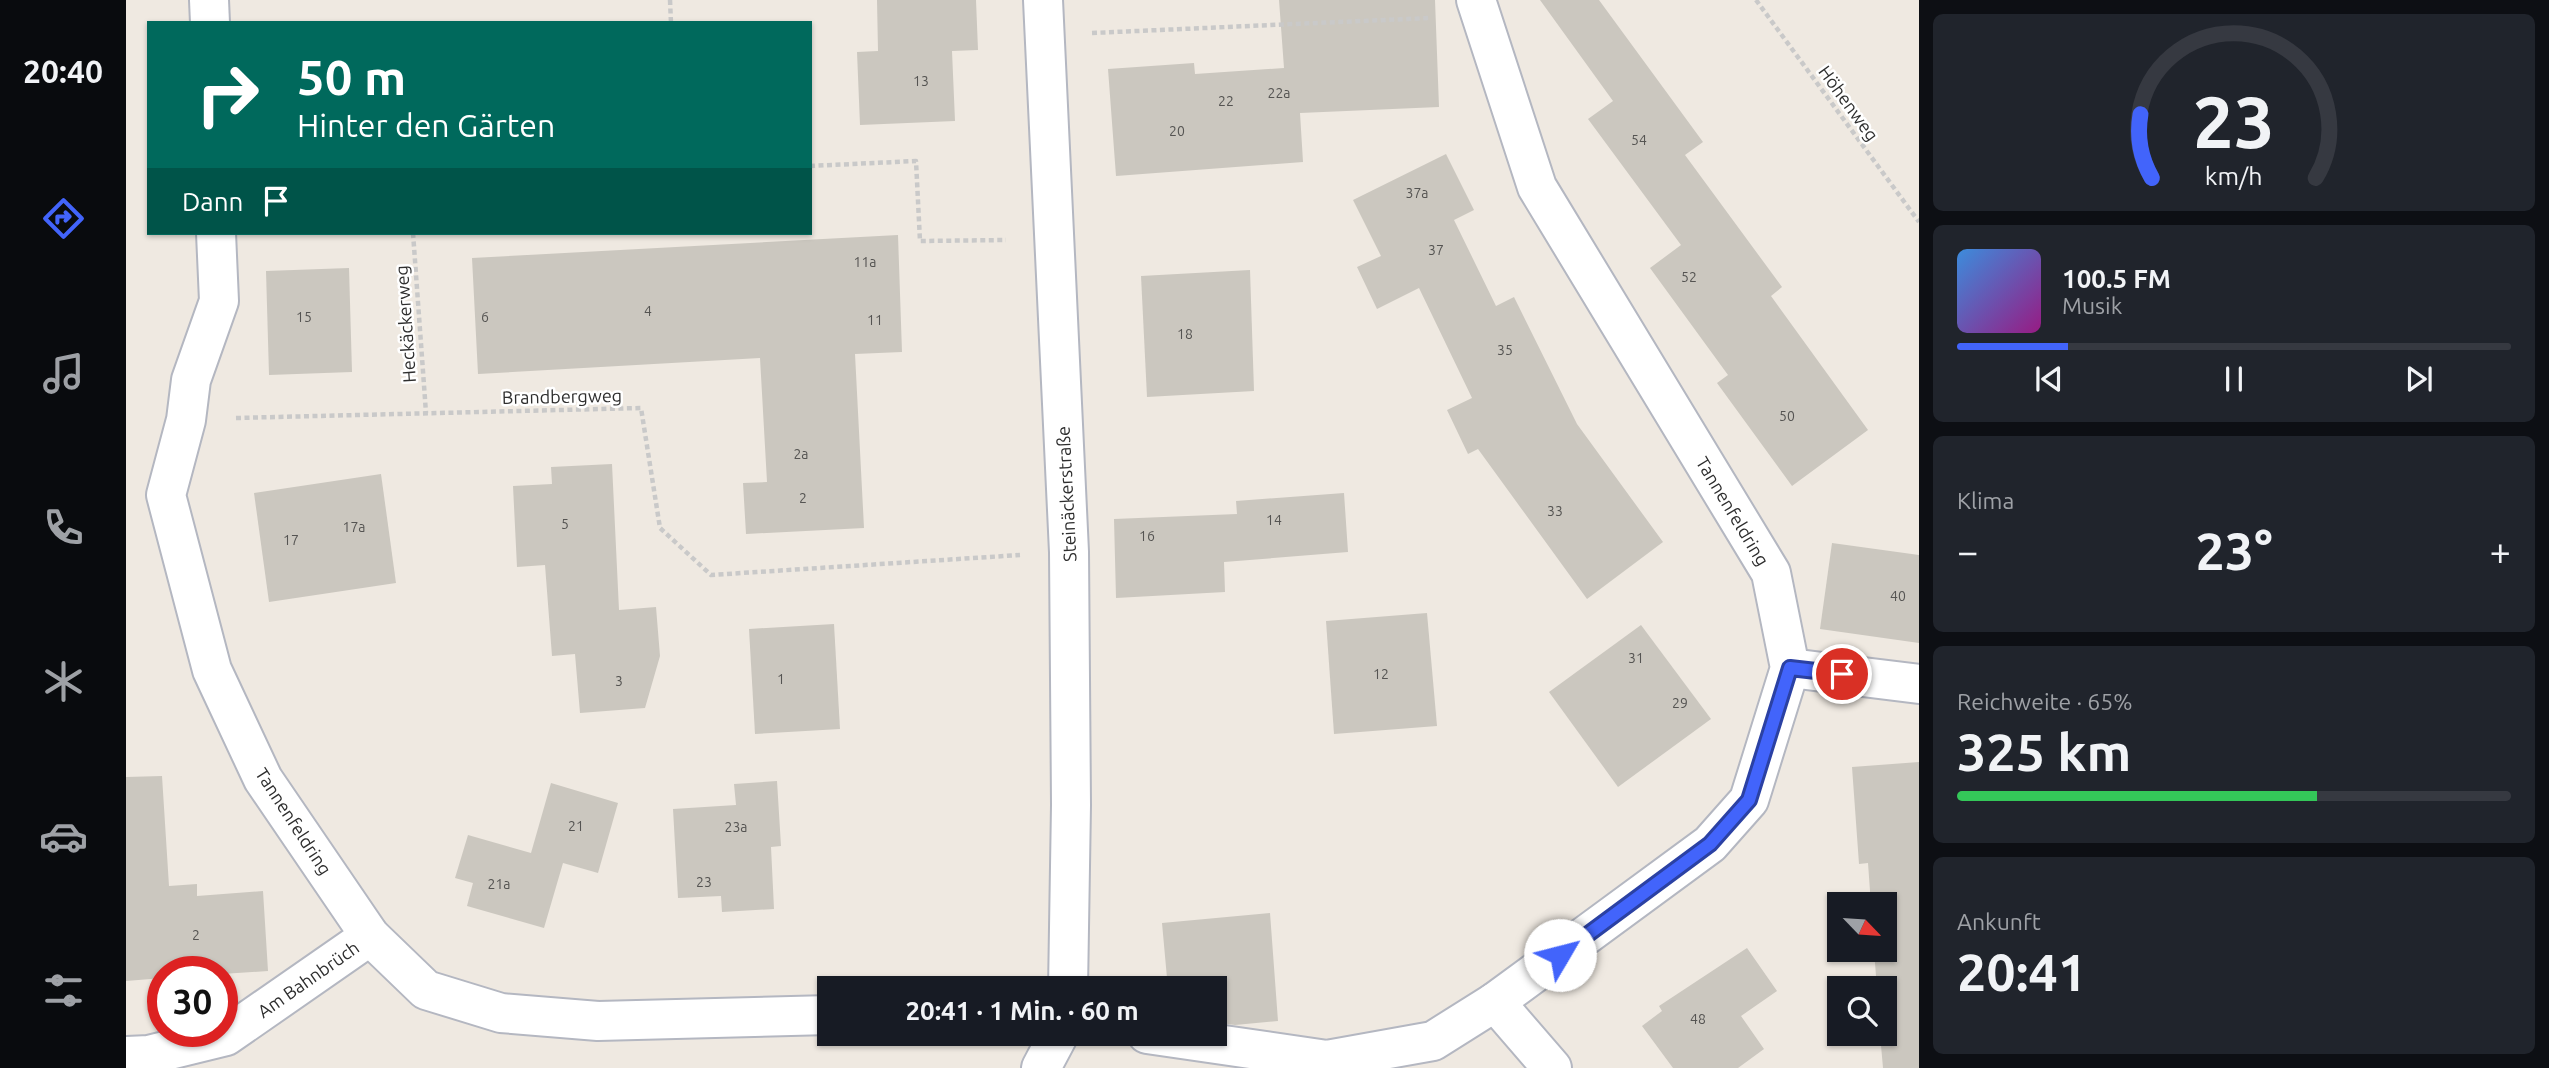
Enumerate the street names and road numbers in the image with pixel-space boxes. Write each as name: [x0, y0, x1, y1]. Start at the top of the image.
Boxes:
street label: Höhenweg: [1815, 62, 1883, 144]
street label: Heckäckerweg: [391, 265, 419, 383]
street label: Brandbergweg: [502, 385, 622, 407]
street label: Steinäckerstraße: [1052, 426, 1080, 562]
street label: Tannenfeldring: [1693, 453, 1773, 569]
street label: Tannenfeldring: [252, 764, 336, 878]
street label: Am Bahnbrüch: [254, 937, 362, 1021]

